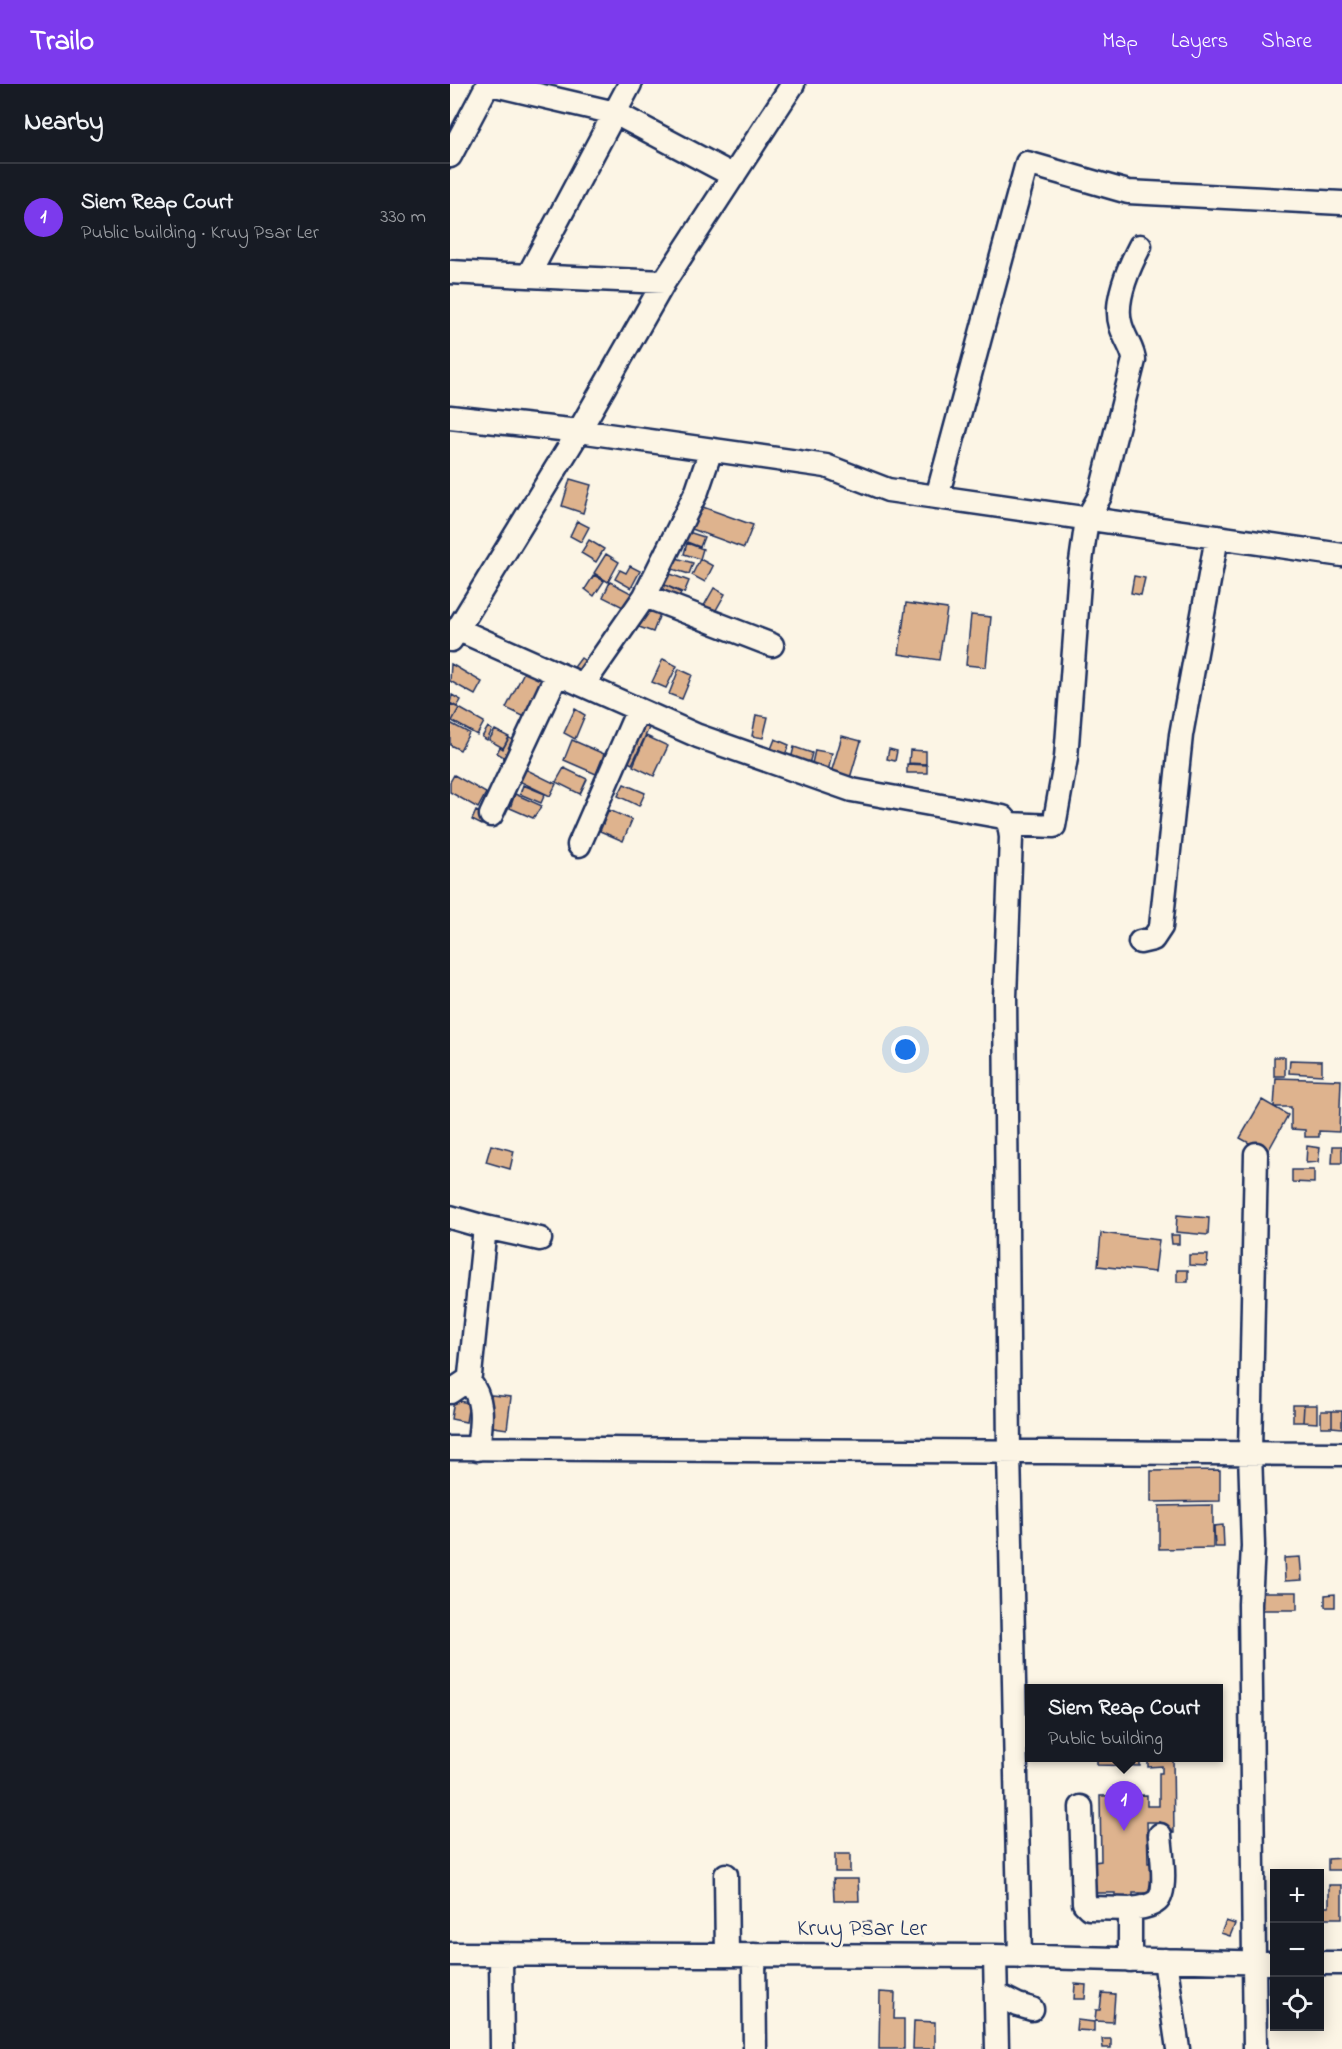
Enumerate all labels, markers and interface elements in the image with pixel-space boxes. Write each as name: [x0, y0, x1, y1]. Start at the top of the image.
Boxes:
text: Trailo: [30, 22, 94, 63]
text: Map: [1102, 27, 1138, 57]
text: Layers: [1171, 27, 1228, 57]
text: Share: [1261, 27, 1312, 57]
text: Nearby: [24, 104, 103, 142]
text: Siem Reap Court: [81, 187, 233, 219]
text: 1: [40, 203, 47, 232]
text: 330 m: [380, 203, 426, 232]
text: Public building · Kruy Psar Ler: [81, 219, 319, 248]
your location: [891, 1035, 920, 1064]
popup: [1025, 1684, 1223, 1762]
text: Siem Reap Court: [1048, 1693, 1200, 1725]
text: Public building: [1048, 1725, 1163, 1754]
pin: 1: [1104, 1782, 1144, 1831]
map controls: [1270, 1869, 1324, 2031]
button: +: [1270, 1869, 1324, 1923]
street label: Kruy Psar Ler: [797, 1912, 928, 1948]
button: −: [1270, 1923, 1324, 1977]
button: locate: [1270, 1977, 1324, 2031]

